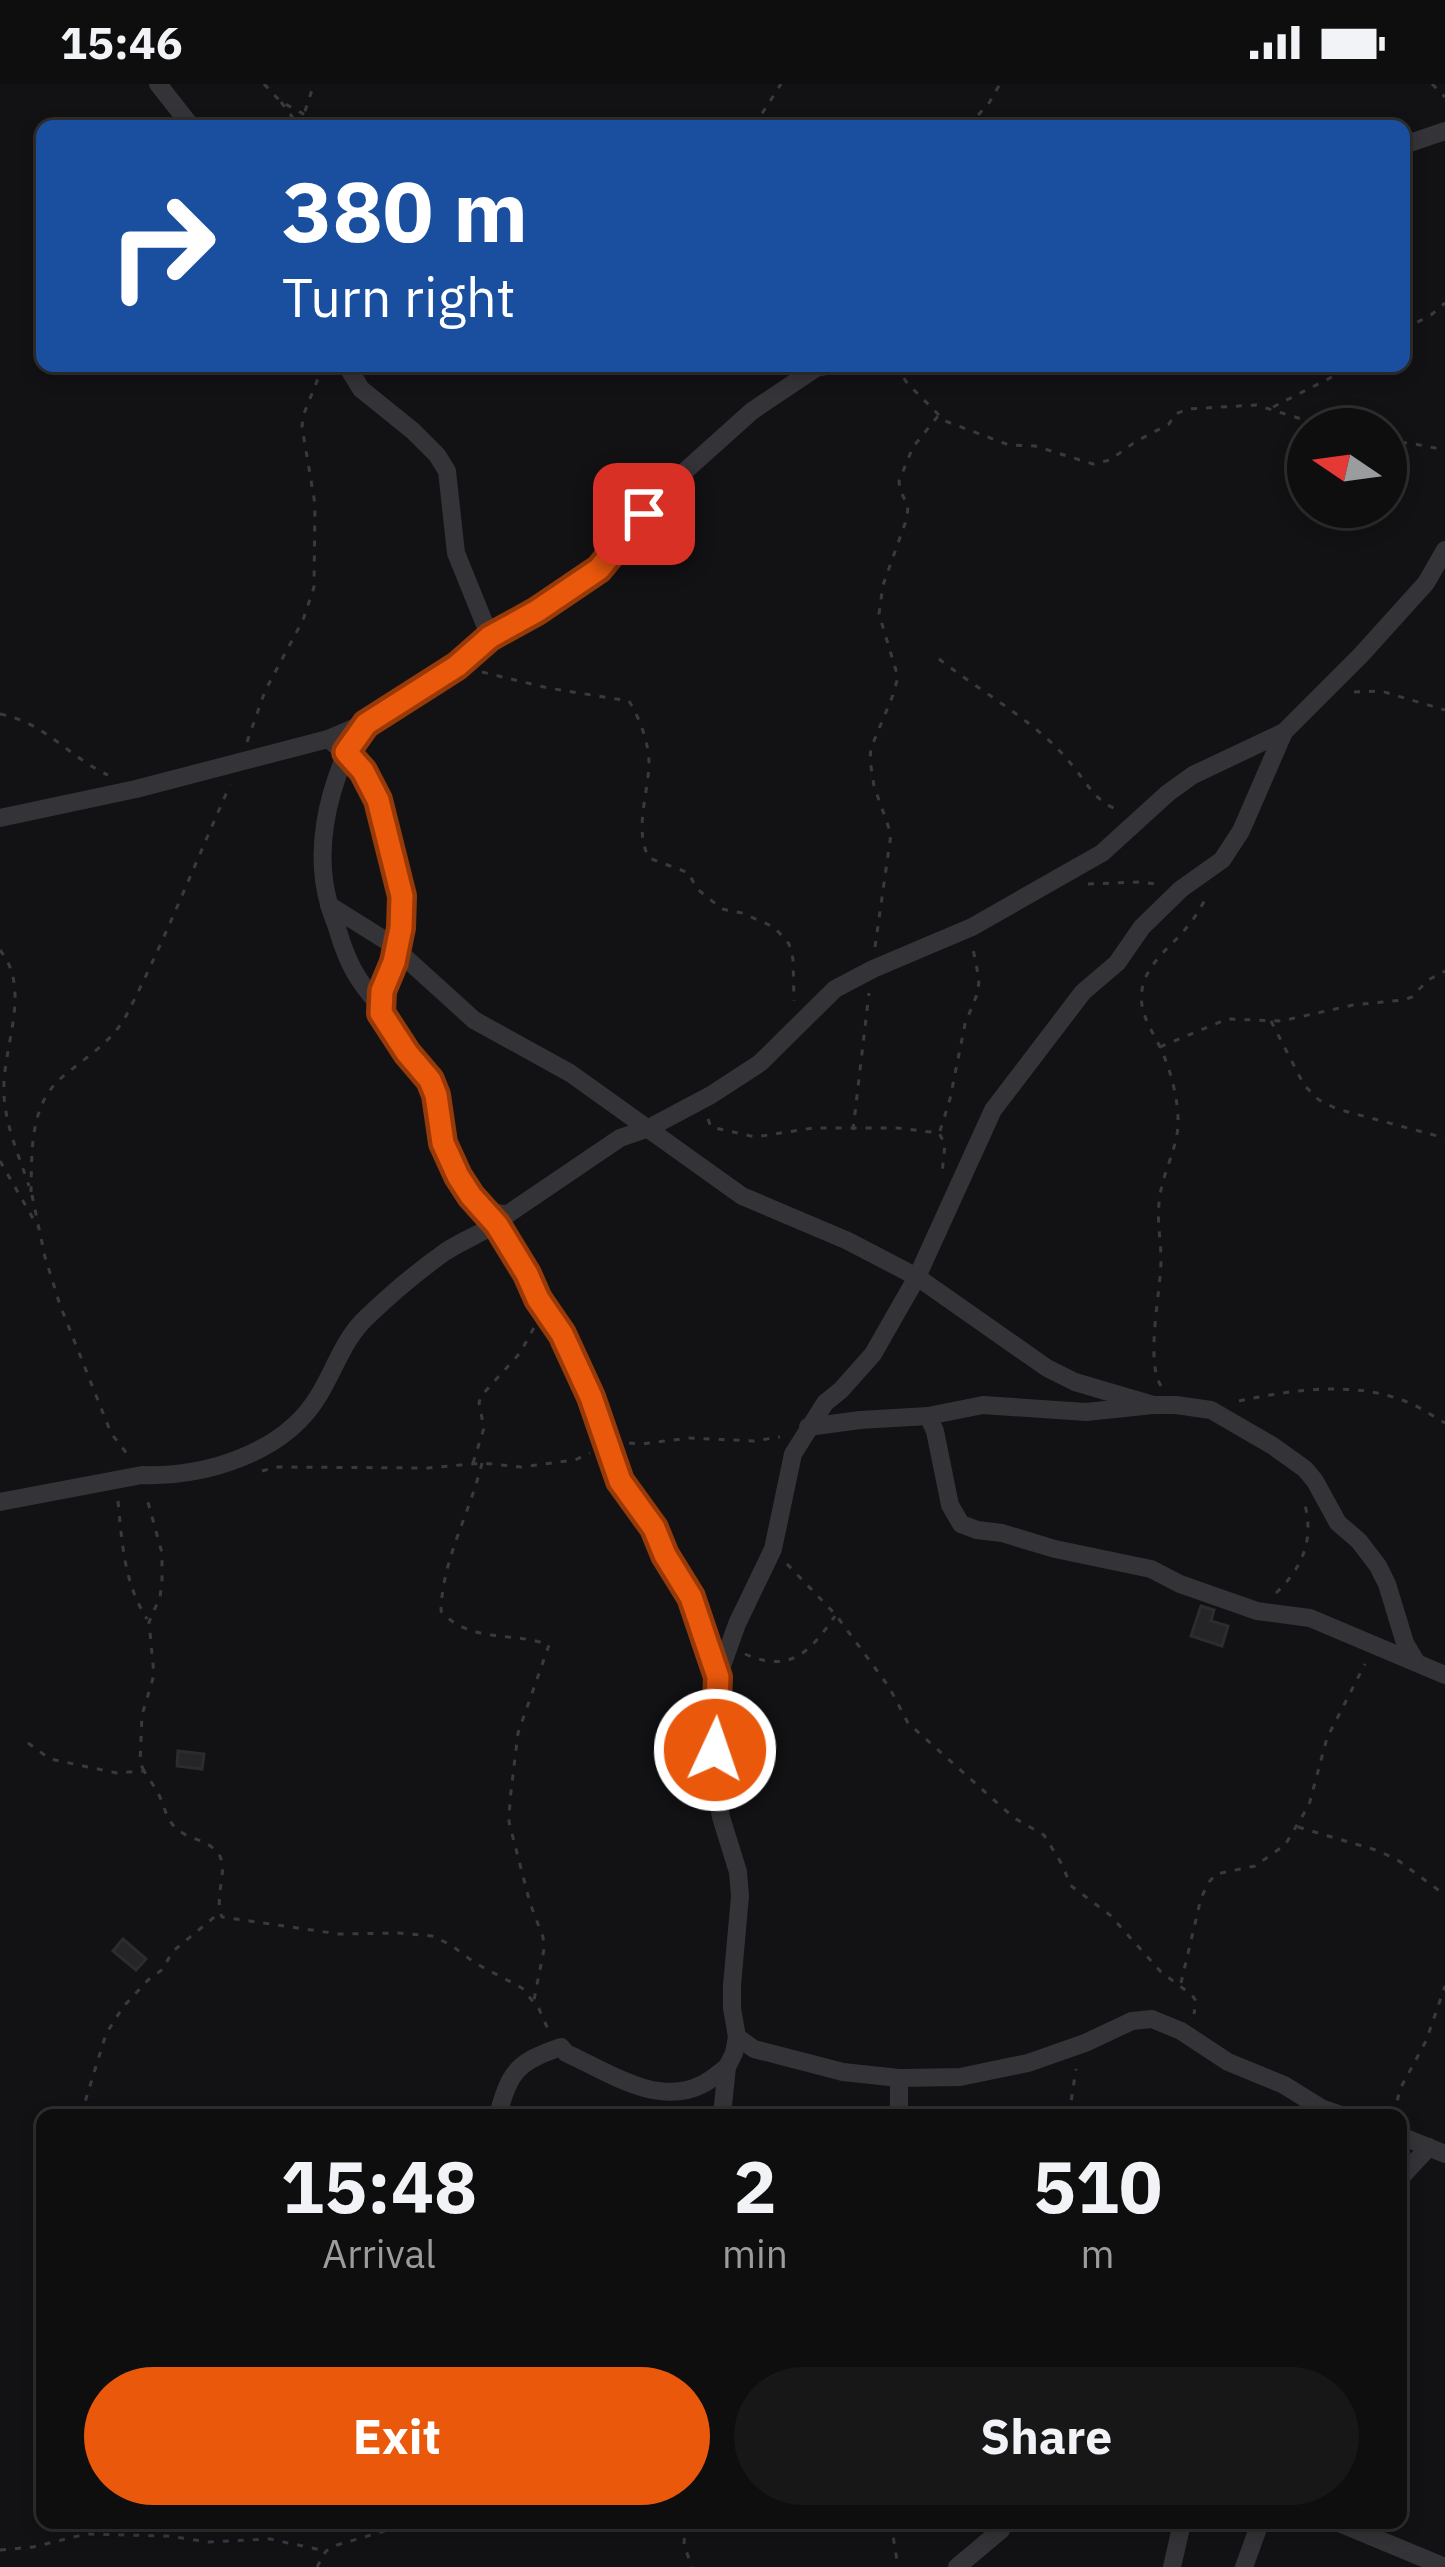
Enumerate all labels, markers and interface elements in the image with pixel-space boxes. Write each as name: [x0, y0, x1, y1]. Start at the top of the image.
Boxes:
text: 15:46: [60, 13, 183, 71]
text: 380 m: [282, 156, 528, 265]
icon: right: [84, 168, 240, 324]
text: Turn right: [282, 262, 516, 332]
north arrow: [1287, 408, 1407, 528]
map controls: [1287, 408, 1407, 528]
pin: [593, 463, 695, 565]
icon: arrive: [611, 481, 677, 547]
position arrow: [652, 1687, 778, 1813]
text: 15:48: [281, 2139, 477, 2233]
text: 2: [733, 2139, 777, 2233]
text: 510: [1033, 2139, 1162, 2233]
text: Arrival: [322, 2228, 436, 2279]
text: min: [722, 2228, 788, 2279]
text: m: [1080, 2228, 1115, 2279]
button: Exit: [84, 2367, 710, 2505]
button: Share: [734, 2367, 1359, 2505]

